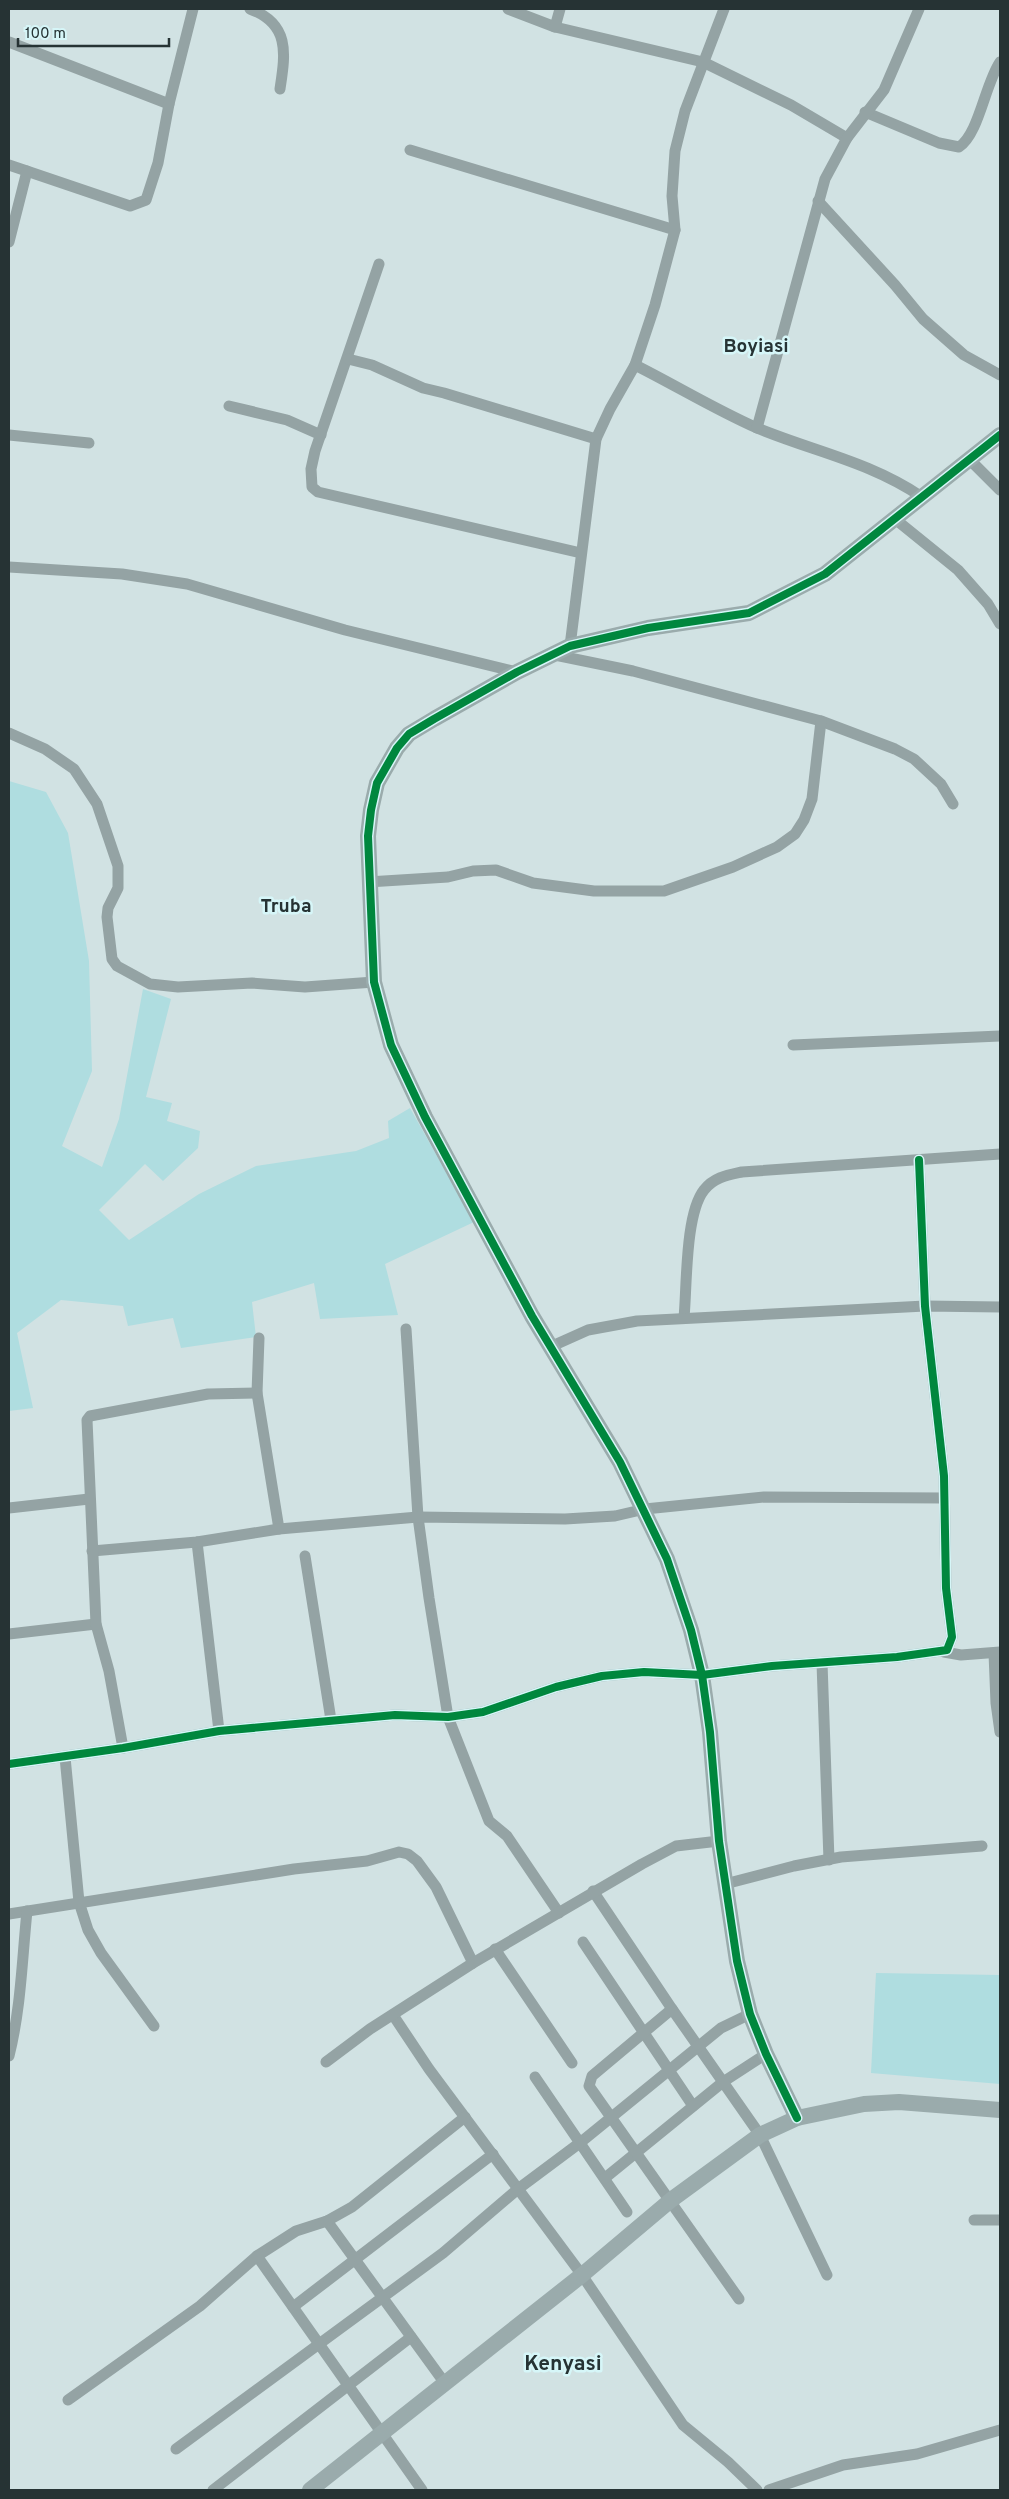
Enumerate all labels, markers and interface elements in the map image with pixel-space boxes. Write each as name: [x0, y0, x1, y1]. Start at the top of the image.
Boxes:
scale bar: [18, 15, 169, 47]
text: 100 m: [25, 25, 66, 44]
district label: Boyiasi: [723, 335, 789, 359]
district label: Truba: [260, 895, 312, 919]
district label: Kenyasi: [524, 2351, 602, 2378]

